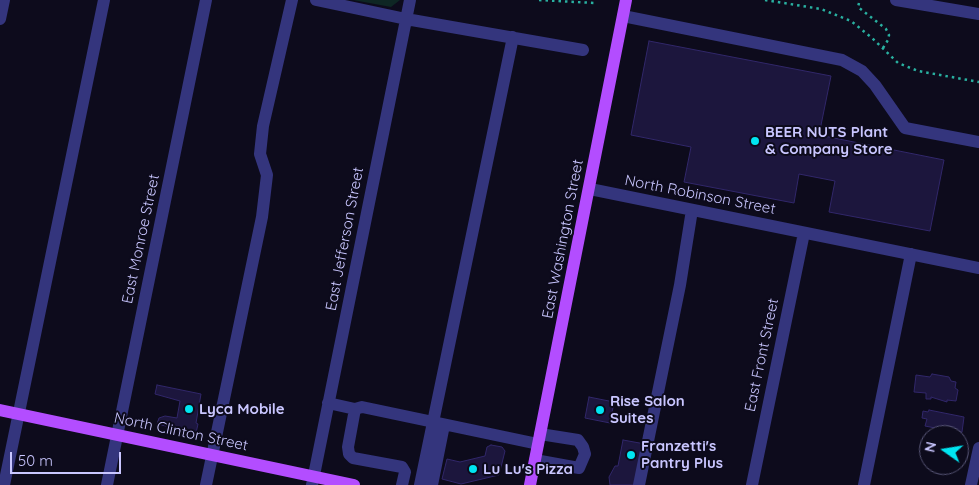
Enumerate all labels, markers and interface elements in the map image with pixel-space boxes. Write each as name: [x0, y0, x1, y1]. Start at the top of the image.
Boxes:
place label: BEER NUTS Plant & Company Store: [765, 123, 893, 158]
marker: BEER NUTS Plant & Company Store: [749, 135, 761, 147]
street label: East Washington Street: [539, 158, 587, 320]
street label: East Jefferson Street: [322, 166, 368, 312]
street label: North Robinson Street: [623, 172, 777, 218]
street label: East Monroe Street: [118, 173, 164, 305]
street label: East Front Street: [741, 297, 783, 413]
place label: Rise Salon Suites: [610, 392, 685, 427]
place label: Lyca Mobile: [199, 400, 285, 418]
marker: Lyca Mobile: [183, 403, 195, 415]
marker: Rise Salon Suites: [594, 404, 606, 416]
street label: North Clinton Street: [112, 409, 250, 455]
north arrow: [919, 425, 969, 475]
place label: Franzetti's Pantry Plus: [641, 437, 723, 472]
text: N: [920, 440, 940, 454]
scale bar: [12, 442, 124, 474]
marker: Franzetti's Pantry Plus: [625, 449, 637, 461]
text: 50 m: [18, 451, 53, 470]
place label: Lu Lu's Pizza: [483, 460, 573, 478]
marker: Lu Lu's Pizza: [467, 463, 479, 475]

